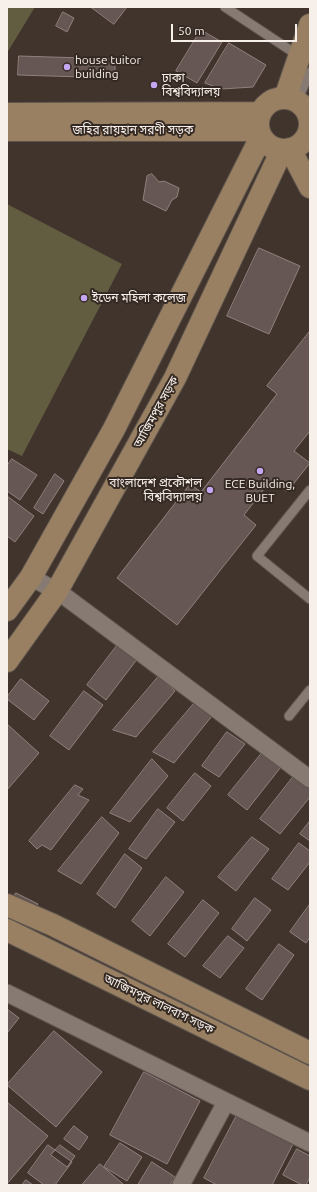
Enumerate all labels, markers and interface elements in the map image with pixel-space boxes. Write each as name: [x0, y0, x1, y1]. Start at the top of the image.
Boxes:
scale bar: [173, 16, 299, 42]
text: 50 m: [178, 24, 205, 37]
place label: house tuitor building: [75, 53, 141, 81]
marker: house tuitor building: [62, 62, 72, 72]
place label: ঢাকা বিশ্ববিদ্যালয়: [162, 71, 220, 99]
marker: ঢাকা বিশ্ববিদ্যালয়: [149, 80, 159, 90]
street label: জহির রায়হান সরণী সড়ক: [73, 123, 193, 137]
place label: ইডেন মহিলা কলেজ: [92, 291, 186, 305]
marker: ইডেন মহিলা কলেজ: [79, 293, 89, 303]
street label: আজিমপুর সড়ক: [131, 374, 181, 450]
marker: ECE Building, BUET: [255, 466, 265, 476]
place label: বাংলাদেশ প্রকৌশল বিশ্ববিদ্যালয়: [109, 476, 202, 504]
place label: ECE Building, BUET: [225, 477, 295, 505]
marker: বাংলাদেশ প্রকৌশল বিশ্ববিদ্যালয়: [205, 485, 215, 495]
street label: আজিমপুর লালবাগ সড়ক: [102, 971, 216, 1037]

